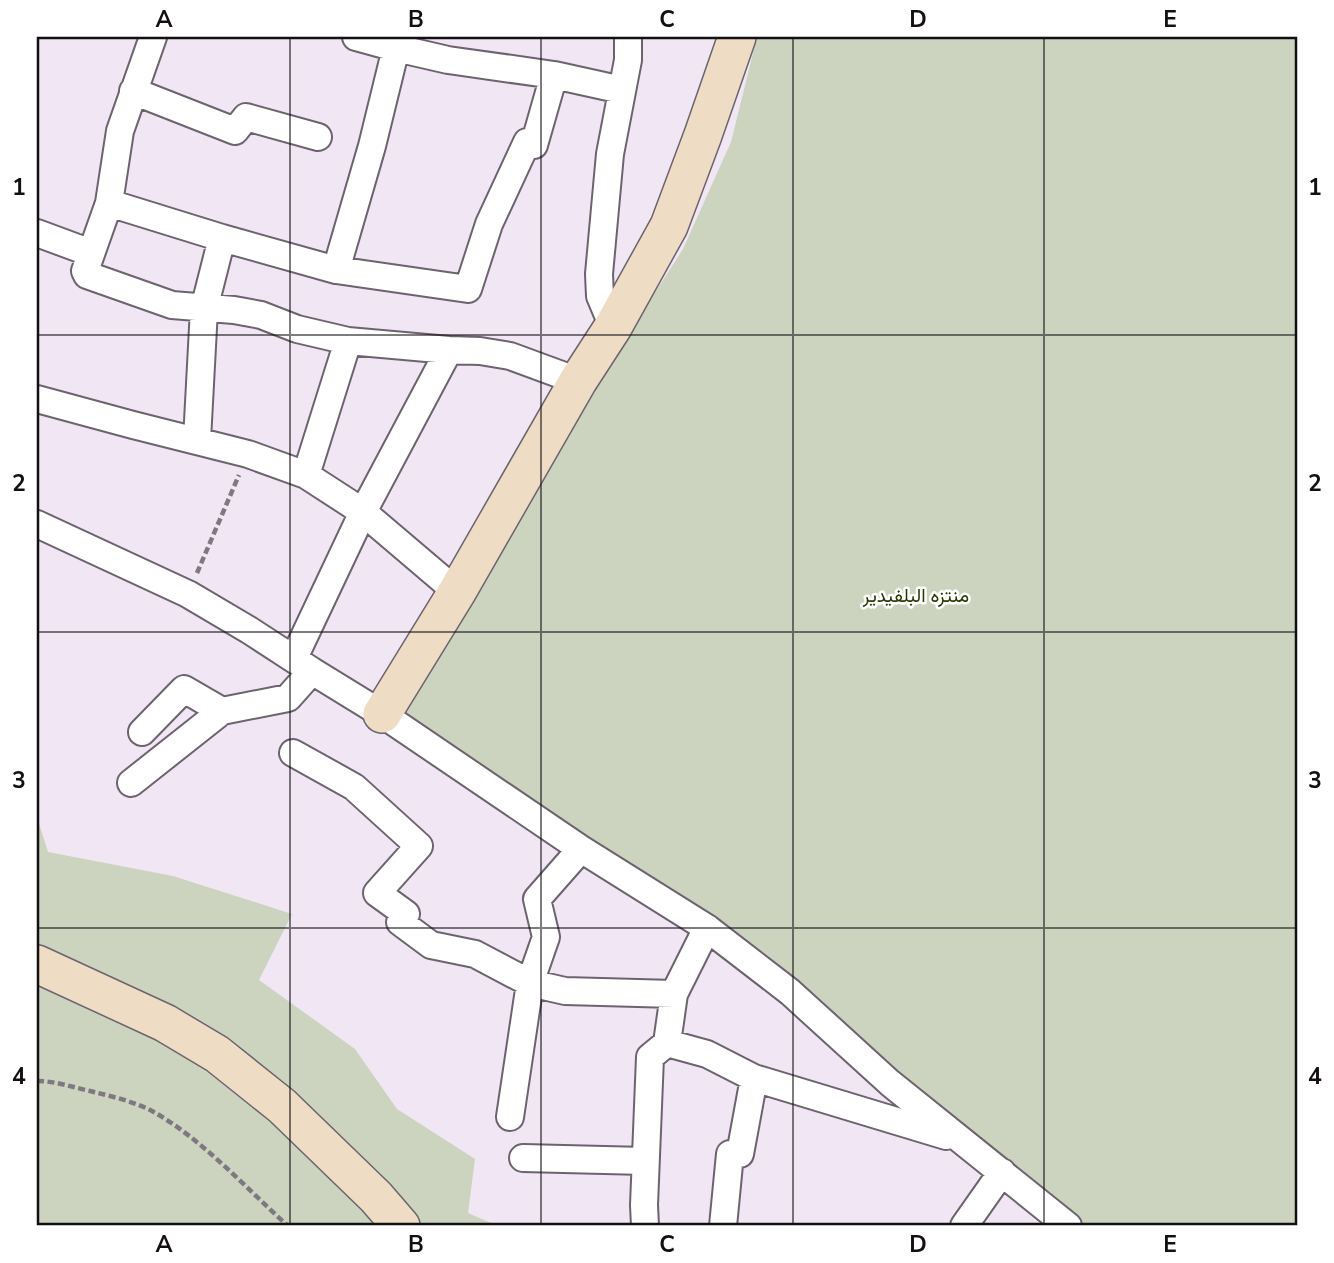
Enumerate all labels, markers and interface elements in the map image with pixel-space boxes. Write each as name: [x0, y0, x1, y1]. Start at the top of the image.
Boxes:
text: A: [155, 4, 173, 35]
text: B: [408, 4, 424, 35]
text: C: [659, 4, 675, 35]
text: D: [909, 4, 927, 35]
text: E: [1163, 4, 1177, 35]
text: 1: [12, 172, 26, 203]
text: 1: [1308, 172, 1322, 203]
text: 2: [12, 468, 26, 499]
text: 2: [1308, 468, 1322, 499]
park label: منتزه البلفيدير: [862, 583, 969, 609]
text: 3: [12, 765, 26, 796]
text: 3: [1308, 765, 1322, 796]
text: 4: [12, 1061, 26, 1092]
text: 4: [1308, 1061, 1322, 1092]
text: A: [155, 1229, 173, 1260]
text: B: [408, 1229, 424, 1260]
text: C: [659, 1229, 675, 1260]
text: D: [909, 1229, 927, 1260]
text: E: [1163, 1229, 1177, 1260]

